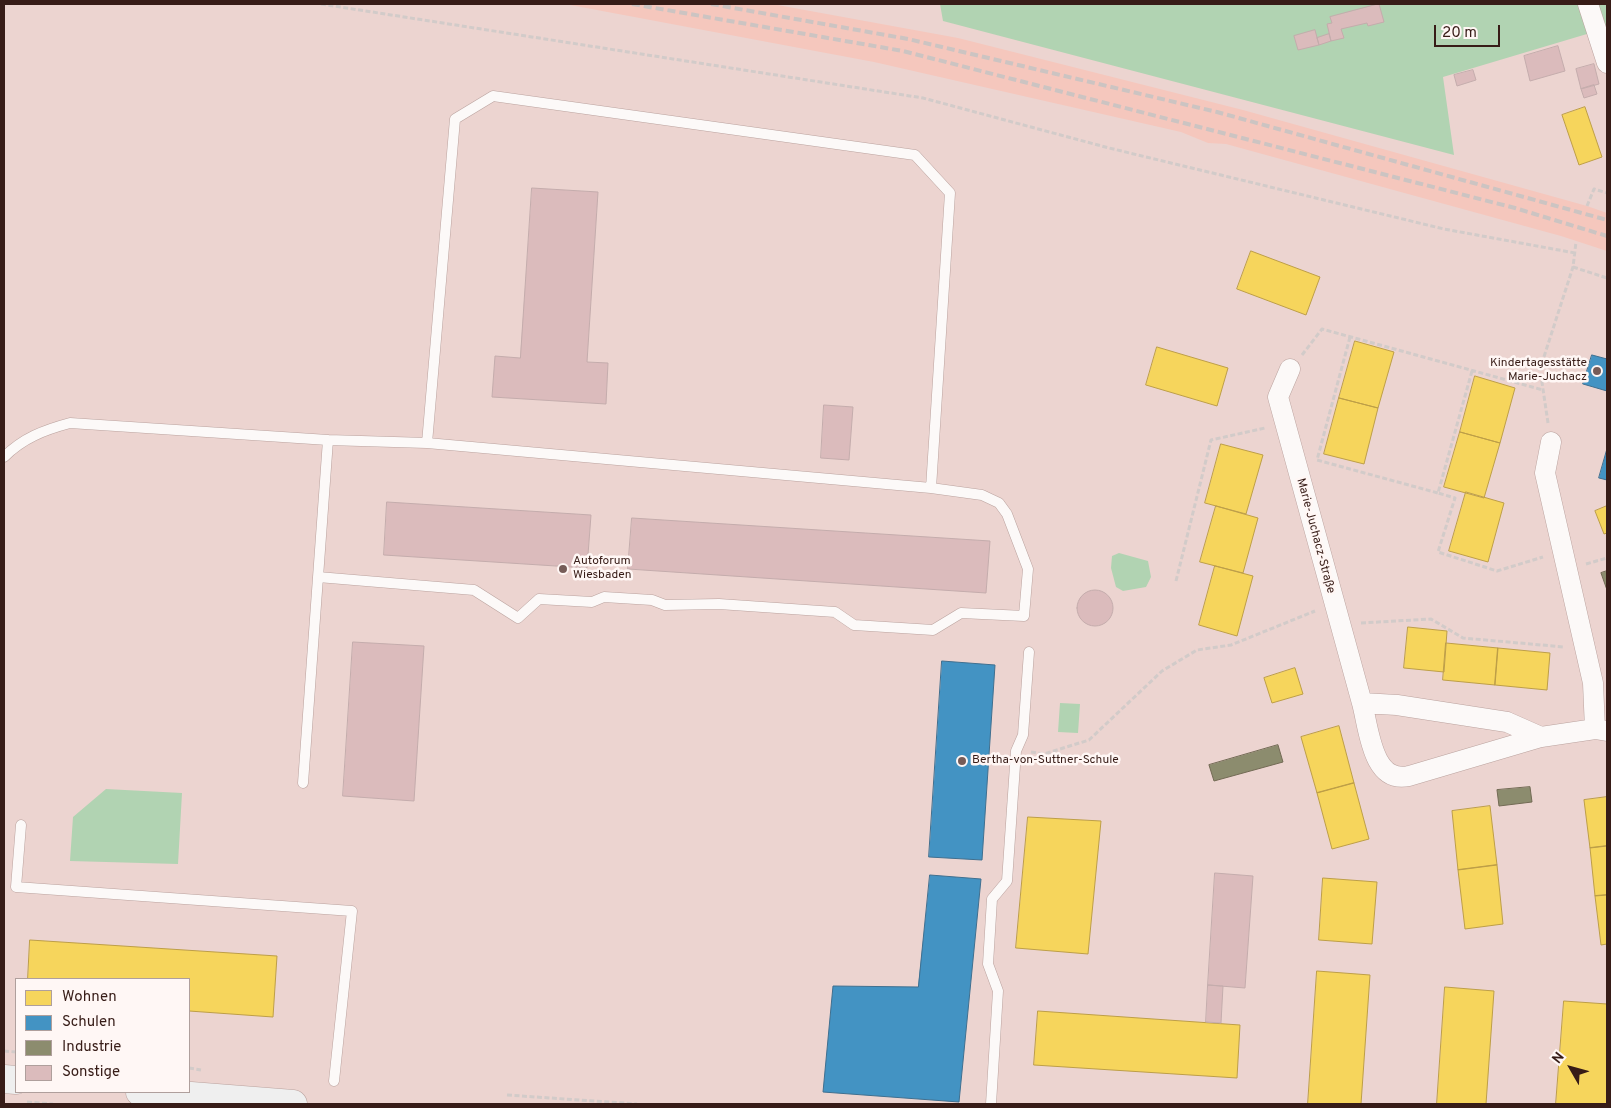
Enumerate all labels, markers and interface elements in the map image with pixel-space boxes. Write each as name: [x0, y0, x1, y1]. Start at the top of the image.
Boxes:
scale bar: [1436, 15, 1502, 47]
text: 20 m: [1442, 24, 1477, 43]
place label: Kindertagesstätte Marie-Juchacz: [1490, 357, 1587, 385]
marker: Kindertagesstätte Marie-Juchacz: [1591, 365, 1603, 377]
street label: Marie-Juchacz-Straße: [1293, 477, 1337, 595]
place label: Autoforum Wiesbaden: [573, 555, 632, 583]
marker: Autoforum Wiesbaden: [557, 563, 569, 575]
place label: Bertha-von-Suttner-Schule: [972, 754, 1119, 768]
marker: Bertha-von-Suttner-Schule: [956, 755, 968, 767]
legend: [15, 978, 190, 1093]
text: Wohnen: [62, 988, 117, 1007]
text: Schulen: [62, 1013, 116, 1032]
text: Industrie: [62, 1038, 121, 1057]
north arrow: [1546, 1043, 1596, 1093]
text: N: [1549, 1049, 1569, 1068]
text: Sonstige: [62, 1063, 120, 1082]

